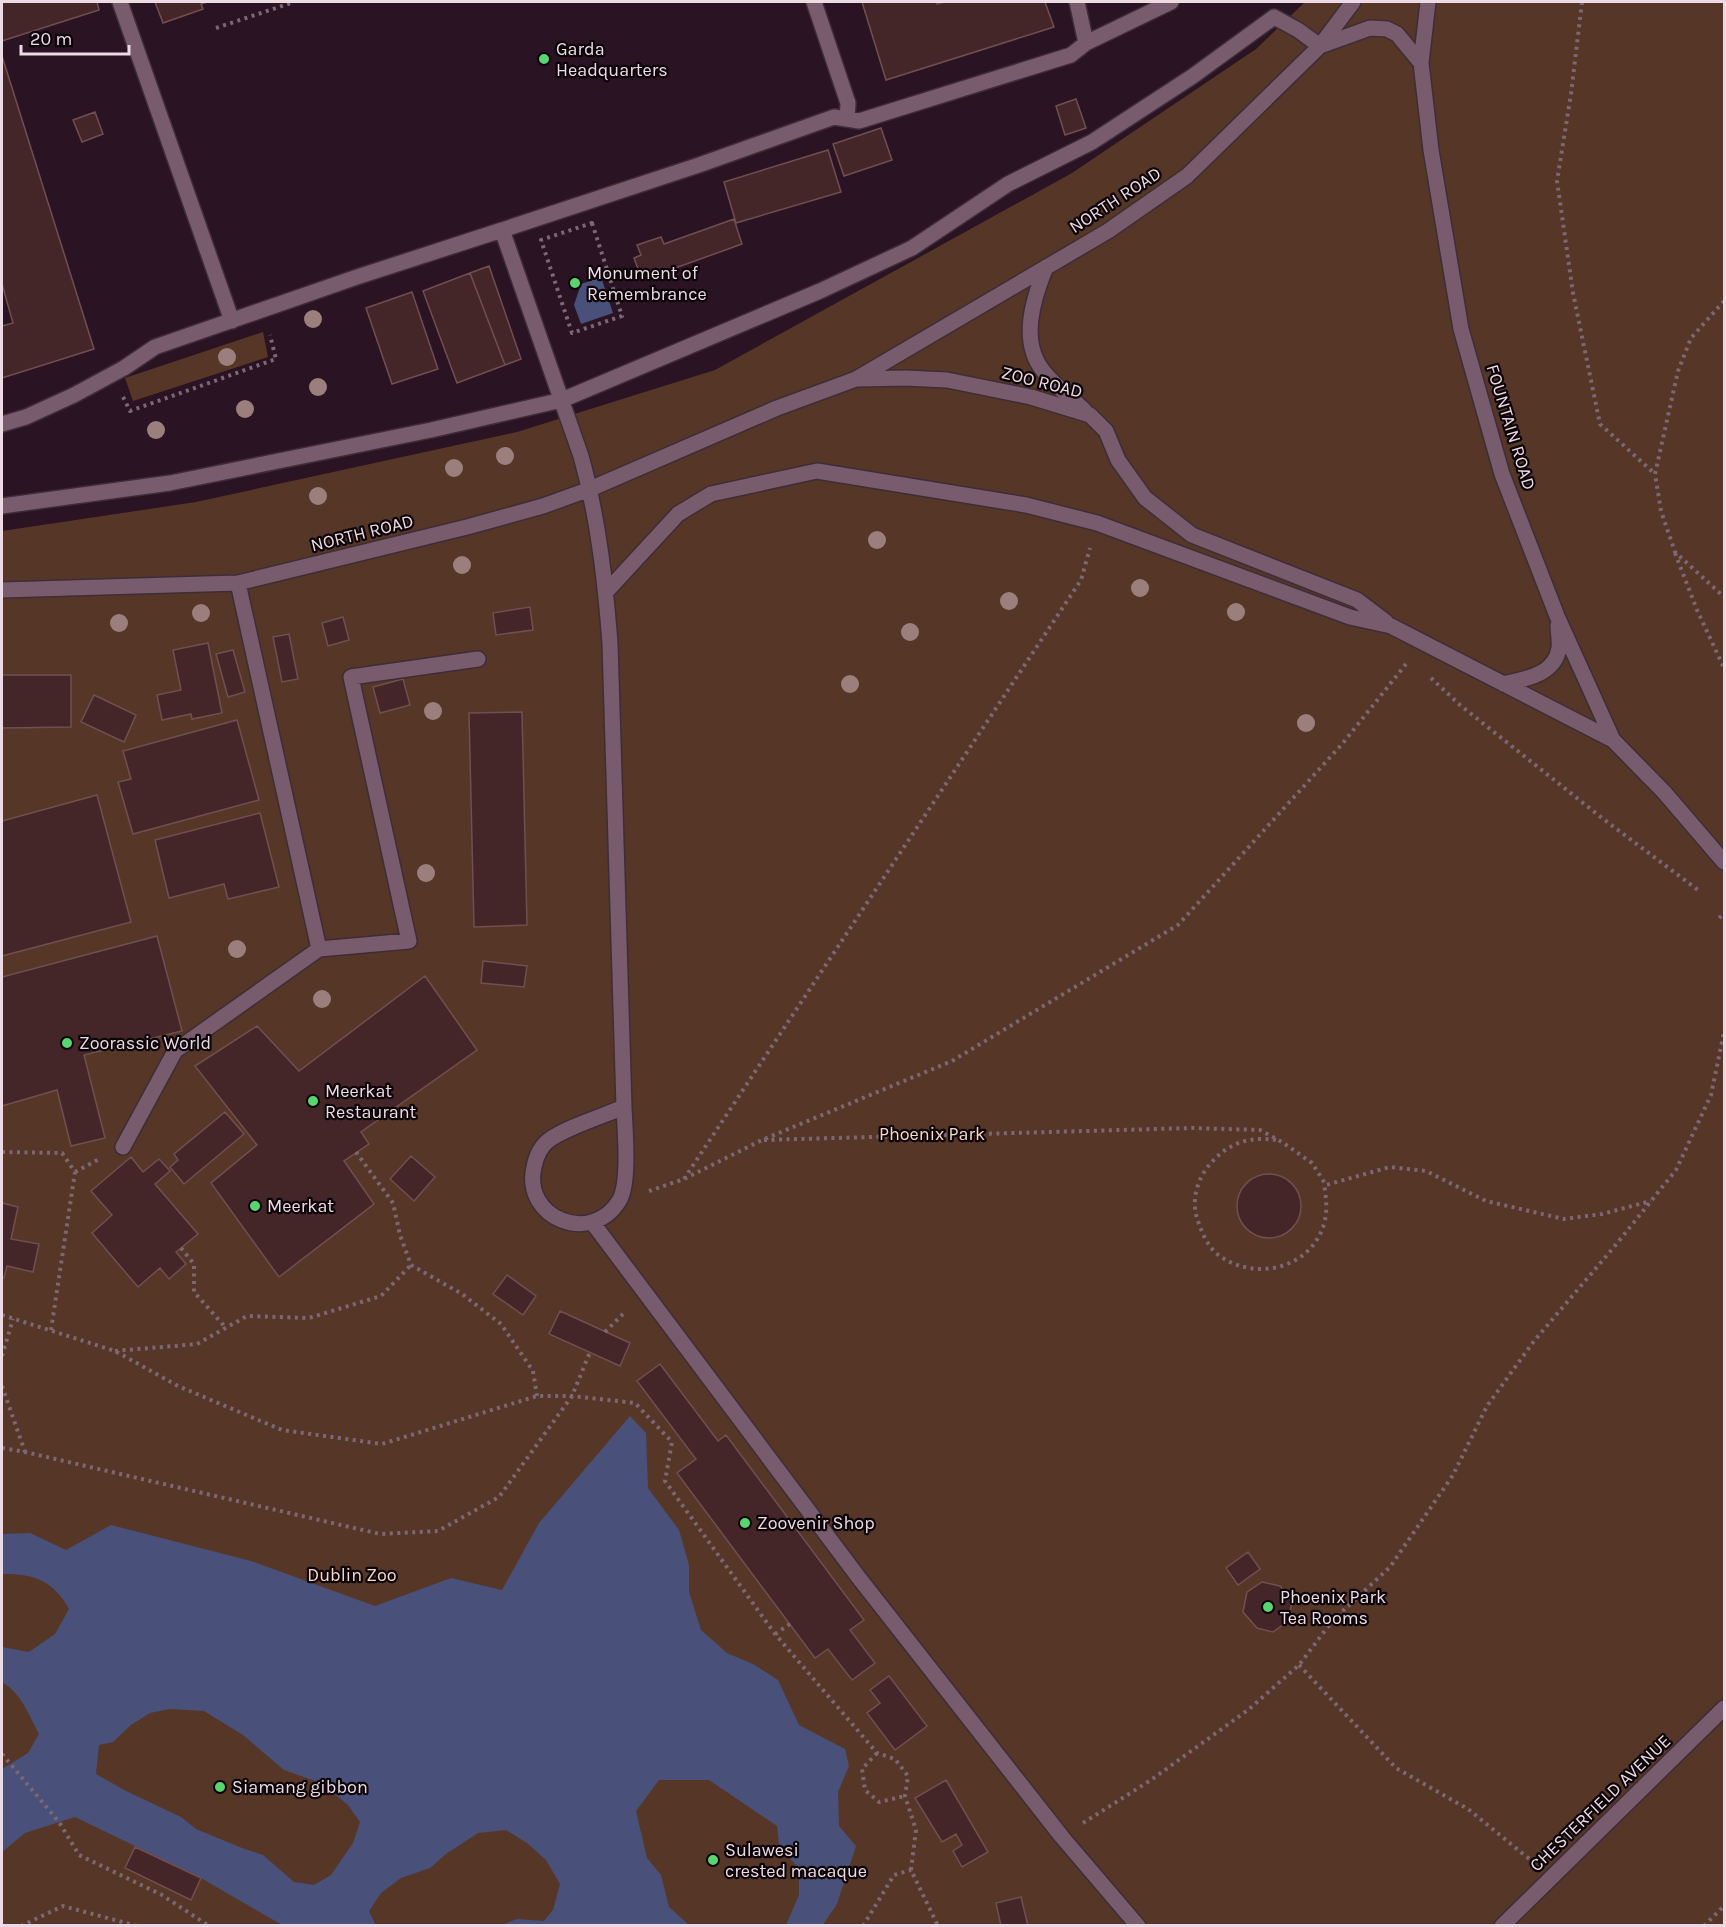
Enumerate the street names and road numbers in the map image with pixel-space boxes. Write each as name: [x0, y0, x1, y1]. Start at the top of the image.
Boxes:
street label: NORTH ROAD: [1065, 162, 1165, 238]
street label: ZOO ROAD: [999, 361, 1085, 403]
street label: FOUNTAIN ROAD: [1481, 362, 1541, 492]
street label: NORTH ROAD: [308, 510, 416, 556]
street label: CHESTERFIELD AVENUE: [1525, 1730, 1675, 1876]

